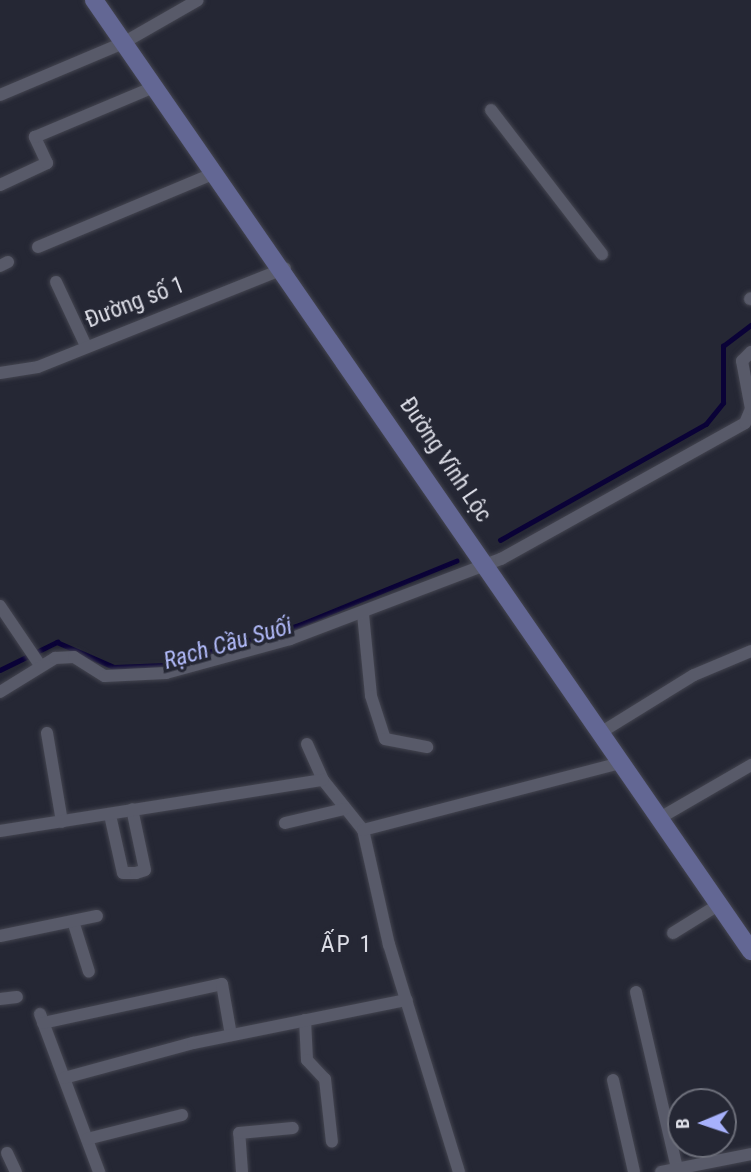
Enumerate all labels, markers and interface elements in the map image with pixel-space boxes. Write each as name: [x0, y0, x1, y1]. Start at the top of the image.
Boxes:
street label: Đường số 1: [81, 271, 189, 335]
street label: Đường Vĩnh Lộc: [393, 392, 497, 528]
water label: Rạch Cầu Suối: [160, 612, 296, 676]
district label: ẤP 1: [321, 931, 373, 959]
north arrow: [667, 1088, 737, 1158]
text: B: [671, 1118, 694, 1129]

